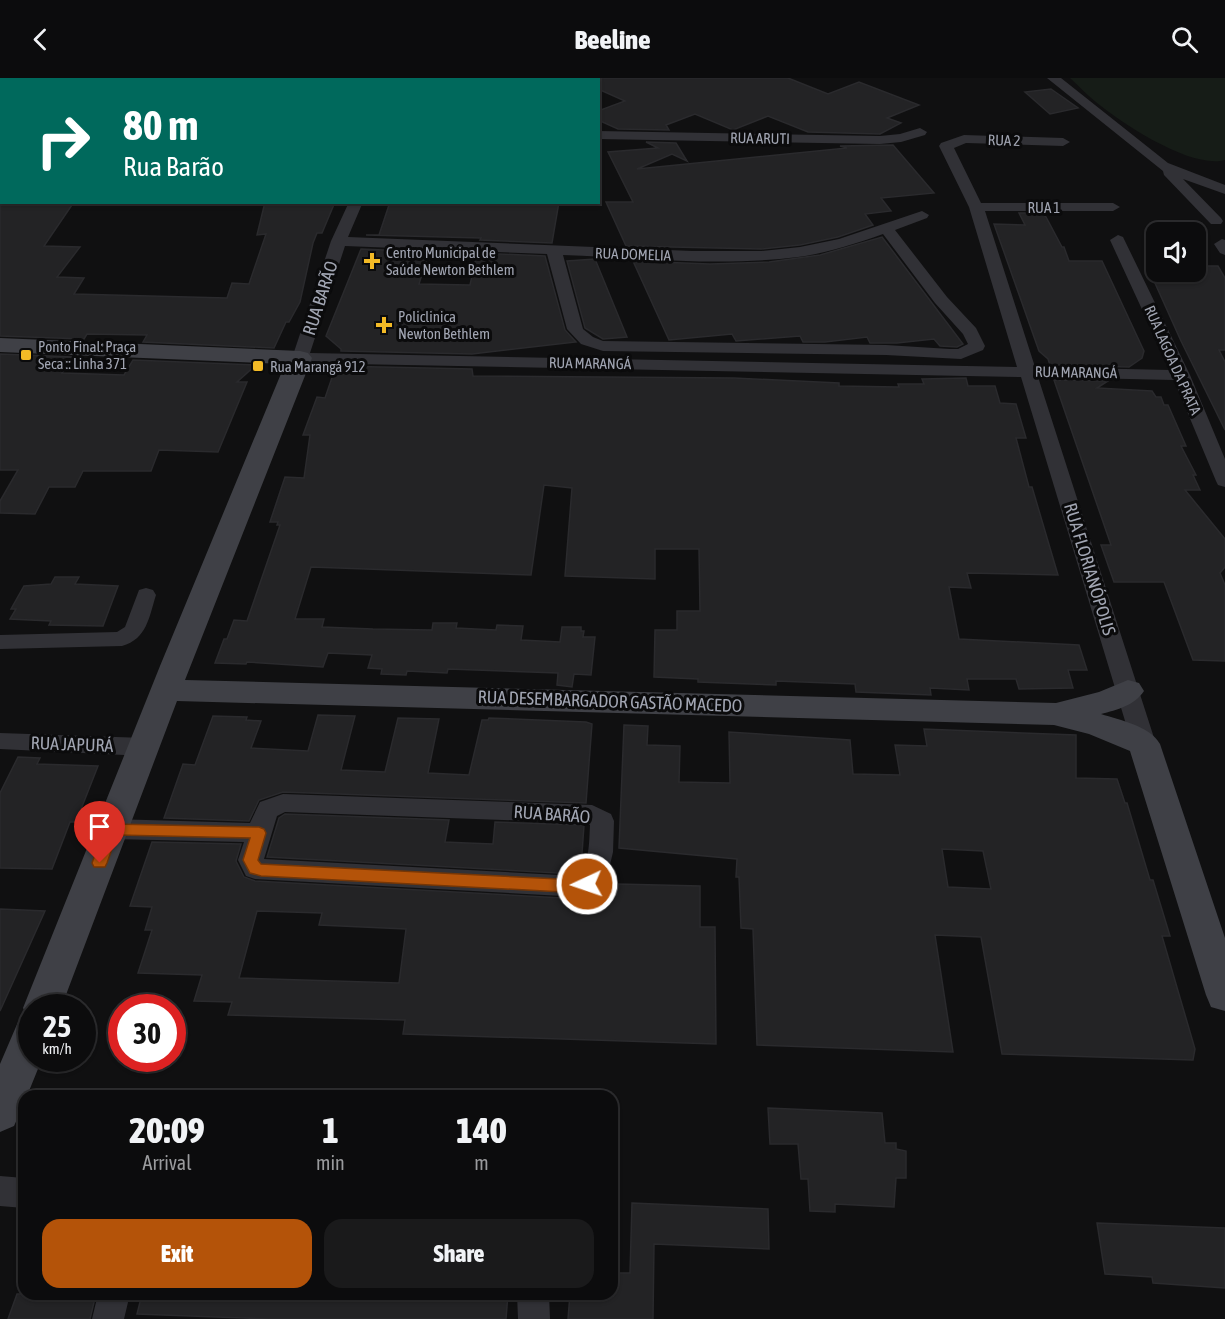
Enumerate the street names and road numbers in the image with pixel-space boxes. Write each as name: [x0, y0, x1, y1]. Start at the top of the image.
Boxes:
street label: RUA ARUTI: [730, 129, 790, 147]
street label: RUA 2: [987, 131, 1021, 149]
street label: RUA 1: [1028, 199, 1060, 216]
street label: RUA DOMELIA: [595, 244, 672, 264]
street label: RUA BARÃO: [298, 258, 342, 338]
street label: RUA LAGOA DA PRATA: [1141, 303, 1205, 418]
street label: RUA MARANGÁ: [549, 354, 632, 372]
street label: RUA MARANGÁ: [1035, 363, 1118, 381]
street label: RUA FLORIANÓPOLIS: [1060, 500, 1120, 638]
street label: RUA DESEMBARGADOR GASTÃO MACEDO: [477, 686, 743, 716]
street label: RUA JAPURÁ: [30, 732, 114, 756]
street label: RUA BARÃO: [513, 801, 591, 827]

